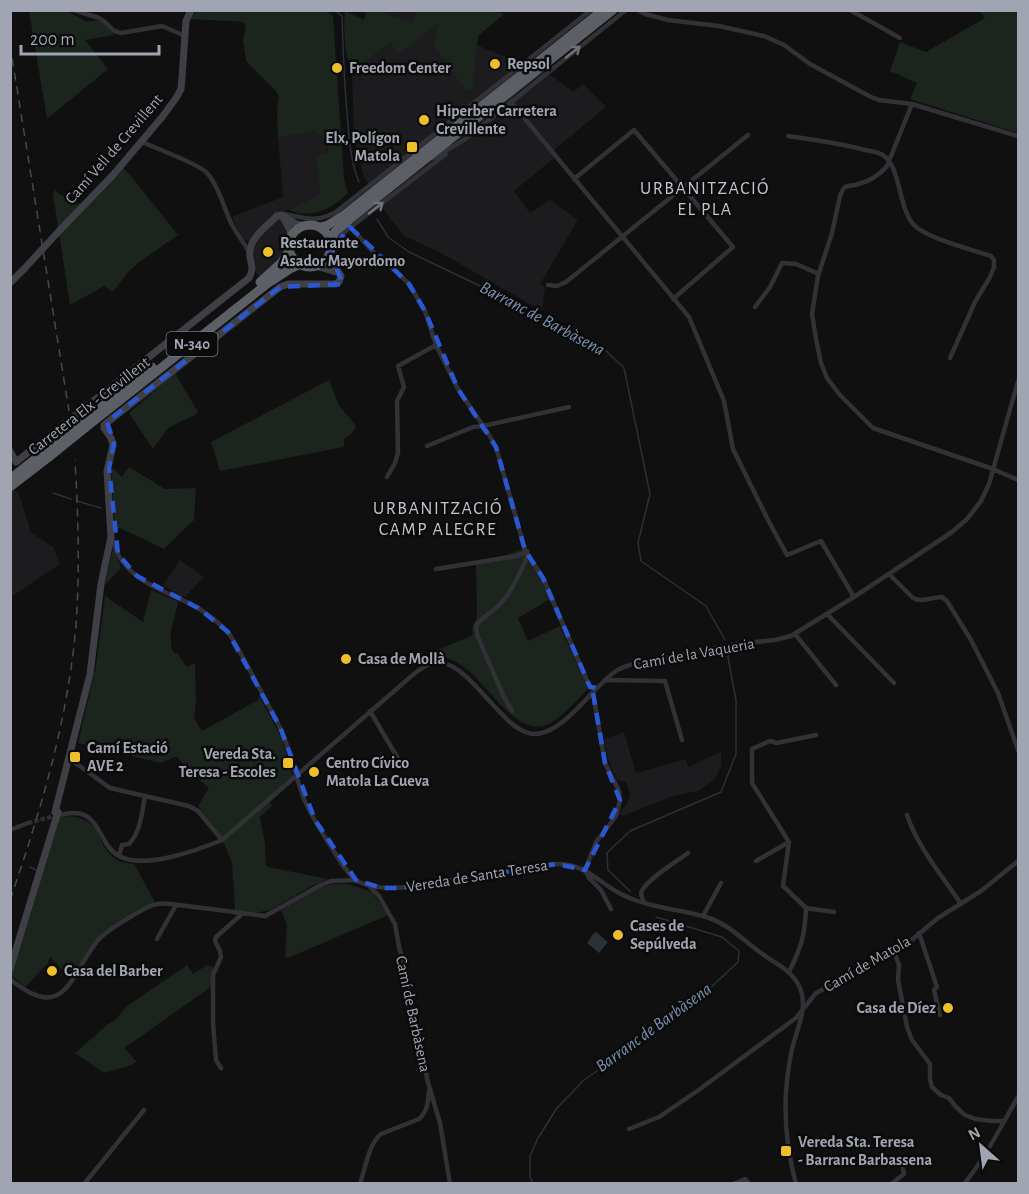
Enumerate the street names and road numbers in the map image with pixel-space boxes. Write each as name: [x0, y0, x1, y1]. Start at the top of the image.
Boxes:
street label: Camí Vell de Crevillent: [62, 91, 166, 207]
road number: N-340: [166, 332, 218, 356]
street label: Carretera Elx - Crevillent: [25, 354, 153, 458]
street label: Camí de la Vaqueria: [632, 635, 756, 673]
street label: Vereda de Santa Teresa: [405, 857, 549, 895]
street label: Camí de Matola: [821, 933, 913, 995]
street label: Camí de Barbàsena: [393, 954, 433, 1074]

